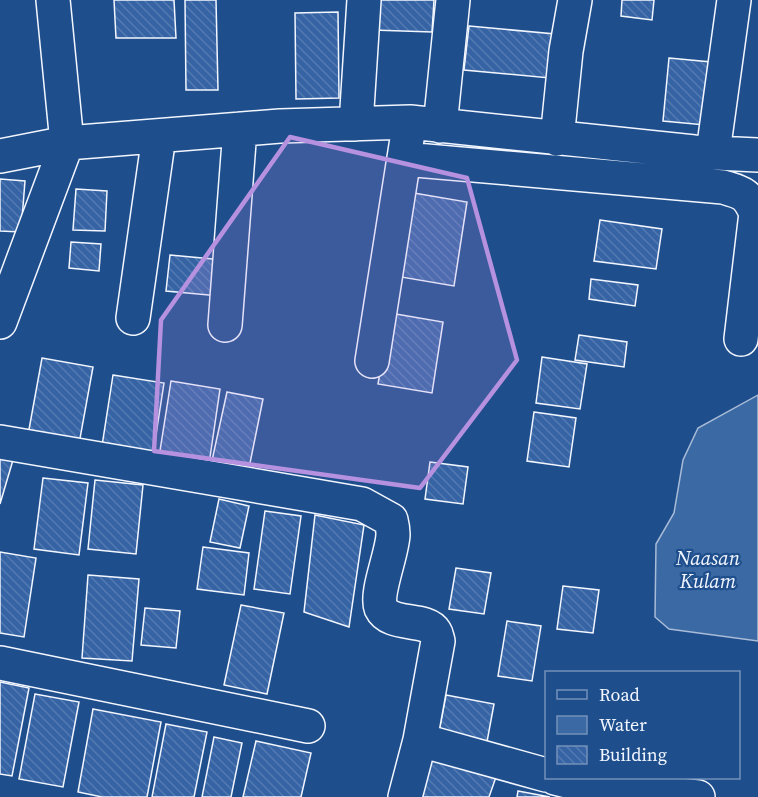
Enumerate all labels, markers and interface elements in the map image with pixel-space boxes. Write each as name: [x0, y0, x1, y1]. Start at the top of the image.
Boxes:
water label: Naasan Kulam: [675, 544, 741, 595]
legend: [545, 671, 740, 779]
text: Road: [599, 682, 640, 707]
text: Water: [599, 712, 647, 737]
text: Building: [599, 742, 667, 767]

